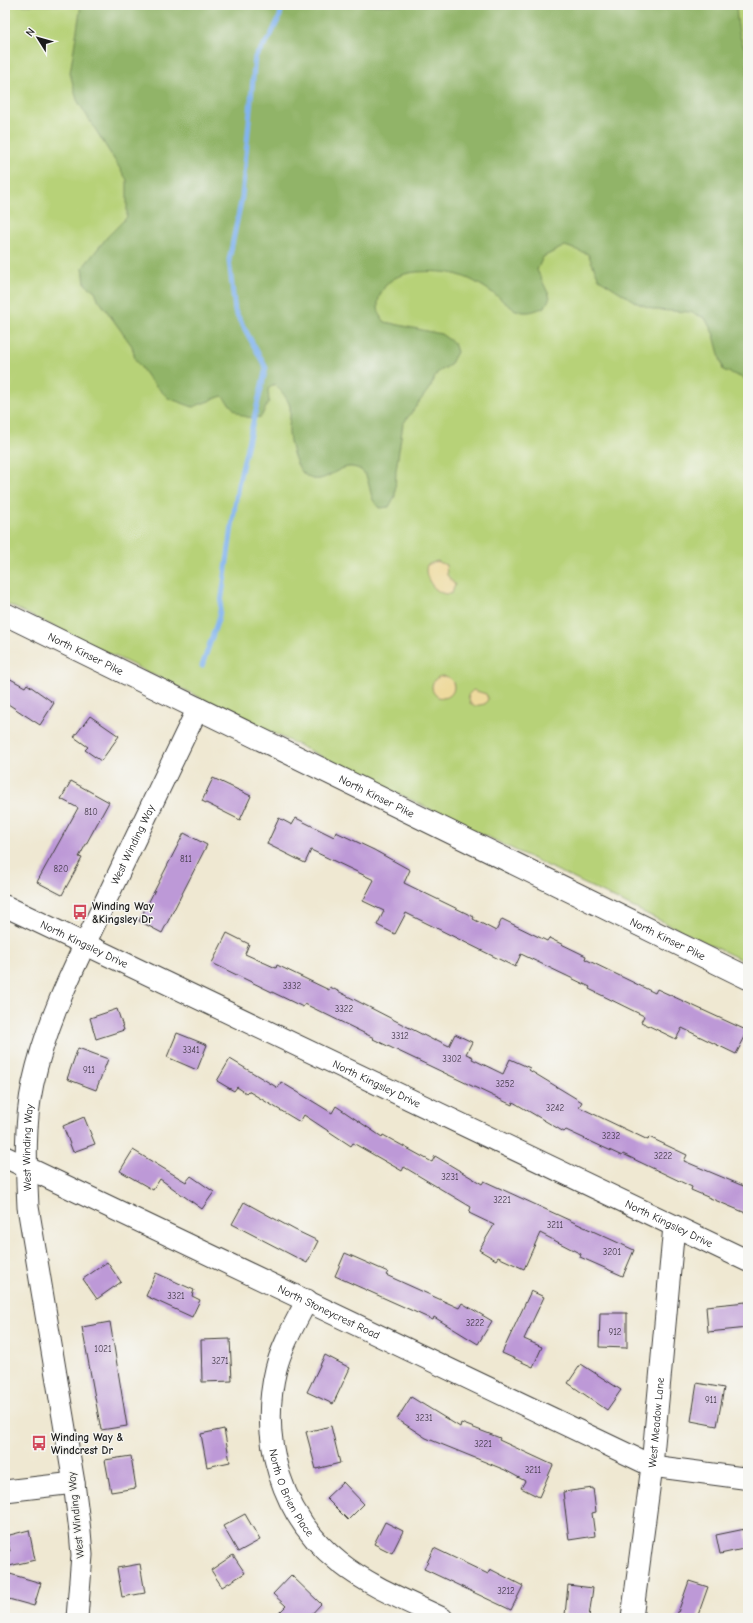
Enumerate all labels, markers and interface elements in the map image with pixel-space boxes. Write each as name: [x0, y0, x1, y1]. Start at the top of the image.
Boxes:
north arrow: [18, 18, 58, 58]
text: N: [23, 26, 38, 39]
street label: North Kinser Pike: [46, 630, 126, 678]
street label: North Kinser Pike: [337, 772, 417, 820]
street label: West Winding Way: [108, 802, 157, 887]
house number: 810: [84, 807, 98, 817]
house number: 811: [180, 854, 192, 864]
house number: 820: [54, 864, 68, 874]
place label: Winding Way &Kingsley Dr: [92, 900, 154, 926]
bus stop icon: Winding Way &Kingsley Dr: [71, 903, 89, 921]
street label: North Kinser Pike: [628, 915, 708, 963]
street label: North Kingsley Drive: [38, 917, 131, 971]
house number: 3332: [283, 981, 301, 991]
house number: 3322: [335, 1004, 354, 1014]
house number: 3312: [391, 1031, 409, 1041]
house number: 3341: [182, 1045, 200, 1055]
house number: 3302: [442, 1054, 462, 1064]
street label: North Kingsley Drive: [331, 1057, 423, 1110]
house number: 911: [83, 1065, 95, 1075]
house number: 3252: [496, 1079, 515, 1089]
street label: West Winding Way: [20, 1103, 36, 1191]
house number: 3242: [546, 1103, 564, 1113]
house number: 3232: [602, 1131, 621, 1141]
house number: 3222: [654, 1151, 673, 1161]
house number: 3231: [441, 1172, 459, 1182]
house number: 3221: [493, 1195, 511, 1205]
street label: North Kingsley Drive: [623, 1197, 715, 1250]
house number: 3211: [547, 1220, 564, 1230]
house number: 3201: [603, 1247, 622, 1257]
street label: North Stoneycrest Road: [276, 1282, 382, 1342]
house number: 3321: [167, 1291, 185, 1301]
house number: 3222: [466, 1318, 485, 1328]
house number: 912: [608, 1327, 622, 1337]
house number: 1021: [94, 1344, 112, 1354]
house number: 3271: [211, 1356, 229, 1366]
street label: West Meadow Lane: [645, 1376, 667, 1468]
house number: 911: [705, 1395, 717, 1405]
house number: 3231: [415, 1413, 433, 1423]
place label: Winding Way & Windcrest Dr: [51, 1431, 124, 1457]
bus stop icon: Winding Way & Windcrest Dr: [30, 1434, 48, 1452]
house number: 3221: [474, 1439, 492, 1449]
street label: North O Brien Place: [267, 1448, 317, 1539]
house number: 3211: [525, 1465, 542, 1475]
street label: West Winding Way: [65, 1471, 87, 1559]
house number: 3212: [497, 1586, 515, 1596]

